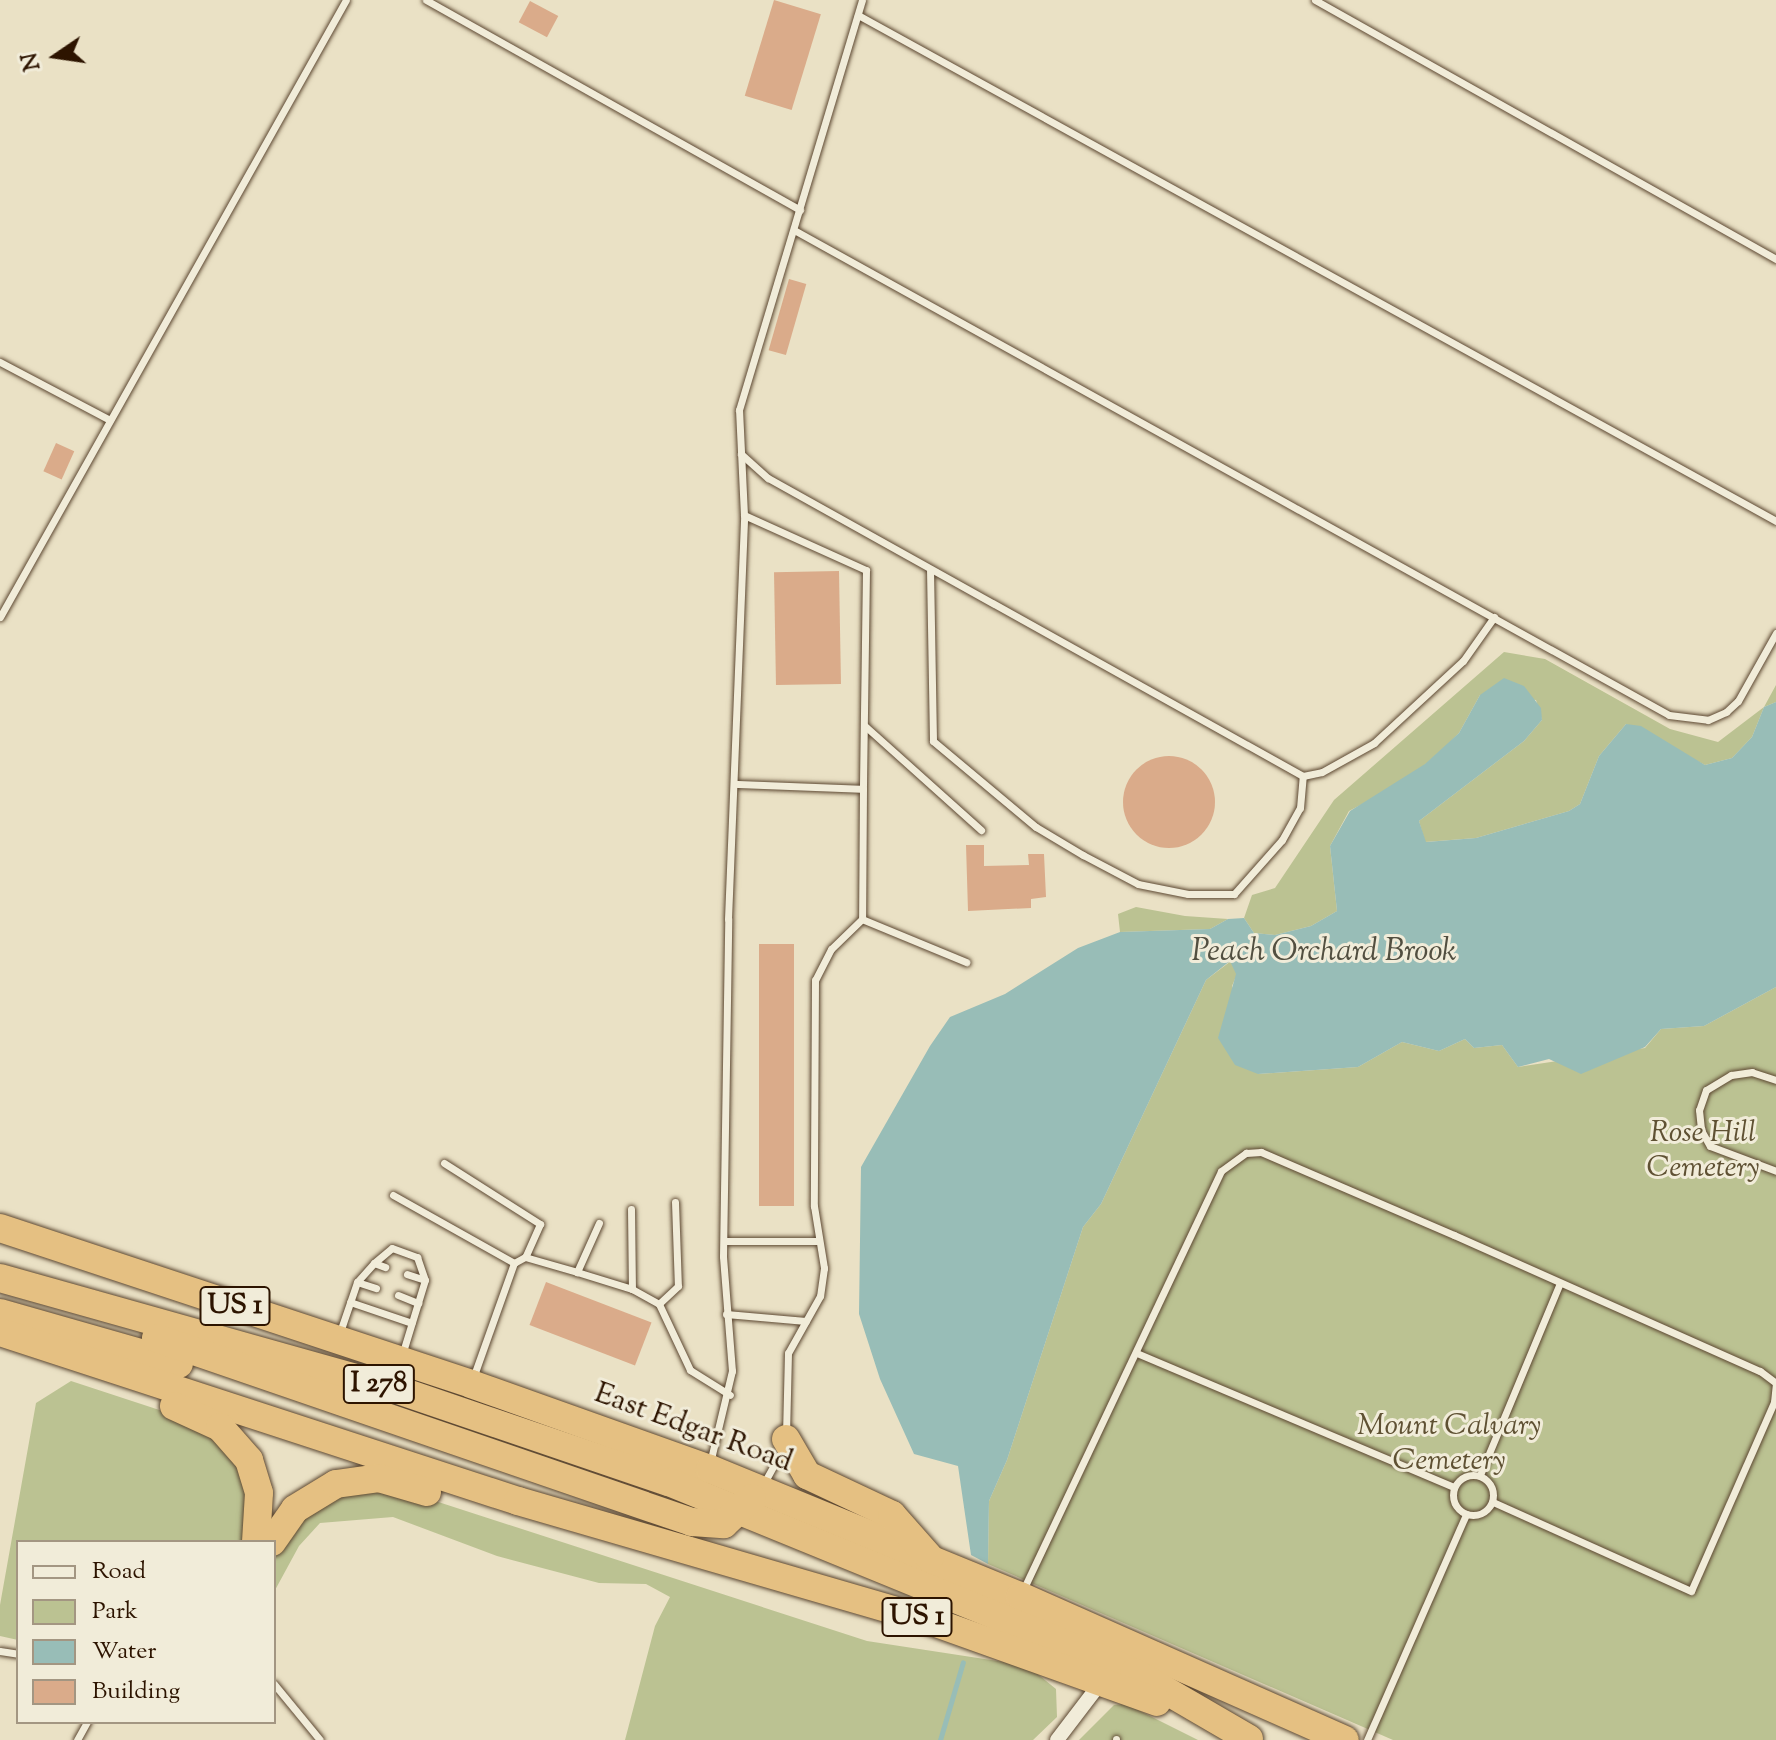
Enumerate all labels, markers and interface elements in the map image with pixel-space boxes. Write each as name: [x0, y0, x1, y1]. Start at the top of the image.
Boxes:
north arrow: [16, 16, 96, 96]
text: N: [15, 49, 50, 74]
water label: Peach Orchard Brook: [1192, 933, 1456, 971]
park label: Rose Hill Cemetery: [1647, 1116, 1759, 1186]
road number: US 1: [199, 1282, 271, 1330]
road number: I 278: [341, 1360, 417, 1408]
street label: East Edgar Road: [589, 1376, 797, 1482]
park label: Mount Calvary Cemetery: [1357, 1409, 1541, 1480]
legend: [16, 1540, 276, 1724]
text: Road: [92, 1555, 146, 1589]
road number: US 1: [881, 1593, 953, 1641]
text: Park: [92, 1595, 138, 1629]
text: Water: [92, 1635, 156, 1669]
text: Building: [92, 1675, 180, 1709]

